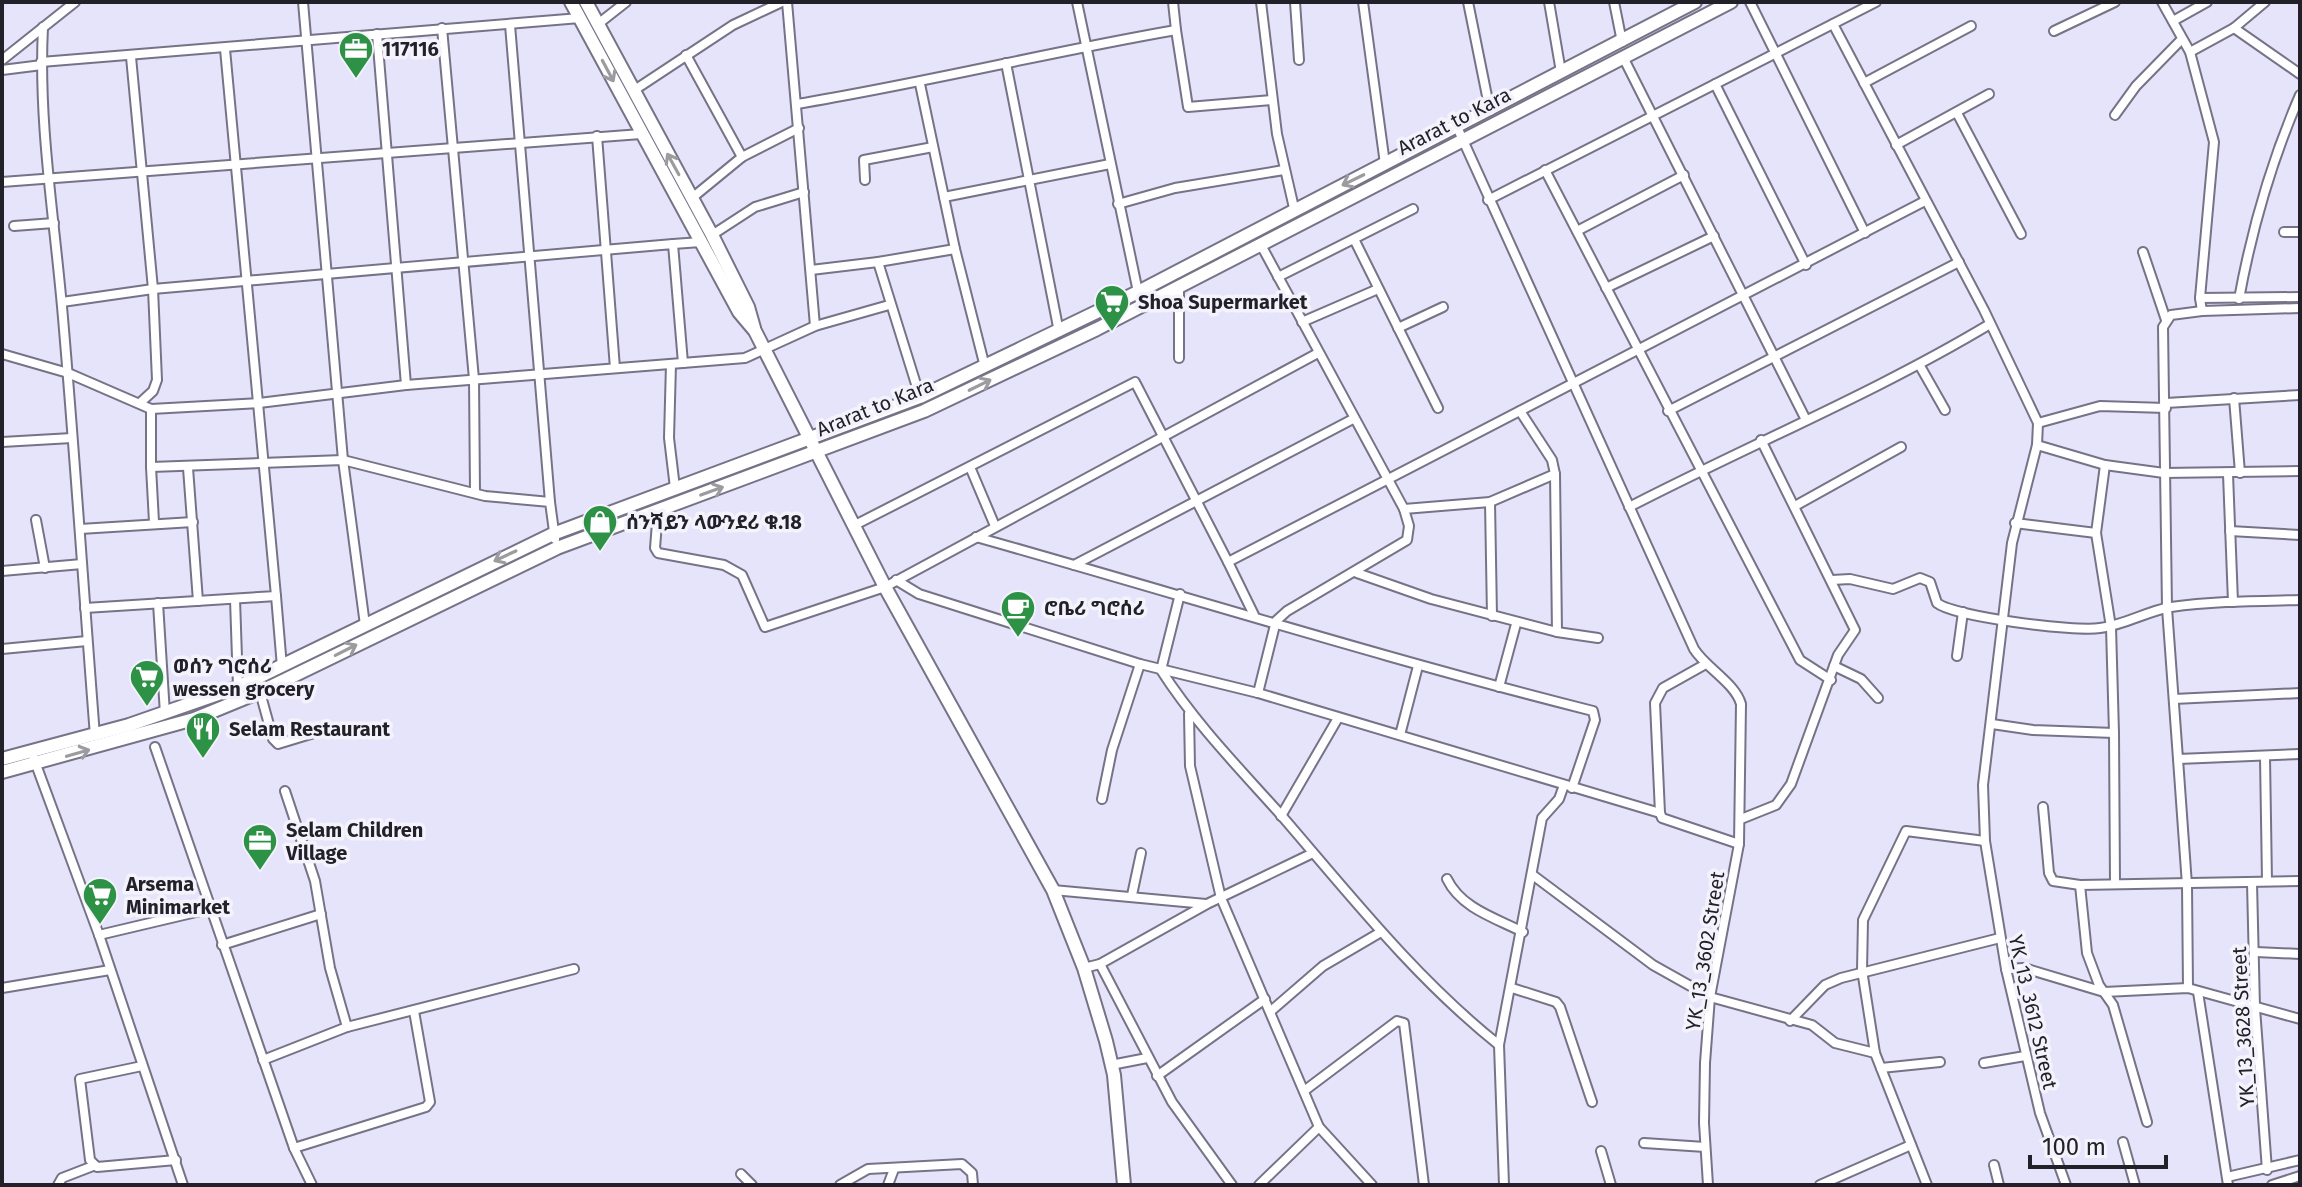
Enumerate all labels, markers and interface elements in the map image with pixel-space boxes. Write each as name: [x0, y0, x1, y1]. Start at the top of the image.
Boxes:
office icon: 117116: [337, 30, 375, 80]
place label: 117116: [382, 37, 439, 61]
one-way arrow: [600, 58, 616, 82]
street label: Ararat to Kara: [1393, 82, 1515, 160]
one-way arrow: [664, 152, 680, 176]
one-way arrow: [1341, 173, 1365, 188]
supermarket icon: Shoa Supermarket: [1093, 283, 1131, 333]
place label: Shoa Supermarket: [1138, 290, 1308, 314]
street label: Ararat to Kara: [813, 373, 937, 441]
one-way arrow: [967, 377, 991, 392]
one-way arrow: [699, 483, 724, 497]
shop icon: ሰንሻይን ላውንደሪ ቁ.18: [581, 503, 619, 553]
place label: ሰንሻይን ላውንደሪ ቁ.18: [626, 510, 802, 534]
one-way arrow: [493, 549, 517, 564]
cafe icon: ሮቤሪ ግሮሰሪ: [999, 589, 1037, 639]
place label: ሮቤሪ ግሮሰሪ: [1044, 596, 1145, 620]
one-way arrow: [333, 641, 357, 657]
place label: ወሰን ግሮሰሪ wessen grocery: [173, 654, 315, 701]
supermarket icon: ወሰን ግሮሰሪ wessen grocery: [128, 658, 166, 708]
restaurant icon: Selam Restaurant: [184, 710, 222, 760]
place label: Selam Restaurant: [229, 717, 390, 741]
one-way arrow: [64, 745, 90, 760]
place label: Selam Children Village: [285, 818, 423, 865]
office icon: Selam Children Village: [241, 822, 279, 872]
street label: YK_13_3602 Street: [1681, 869, 1730, 1032]
place label: Arsema Minimarket: [125, 872, 230, 919]
supermarket icon: Arsema Minimarket: [81, 876, 119, 926]
street label: YK_13_3612 Street: [2004, 933, 2063, 1092]
street label: YK_13_3628 Street: [2227, 945, 2259, 1108]
scale bar: [2030, 1119, 2166, 1169]
text: 100 m: [2042, 1133, 2106, 1161]

